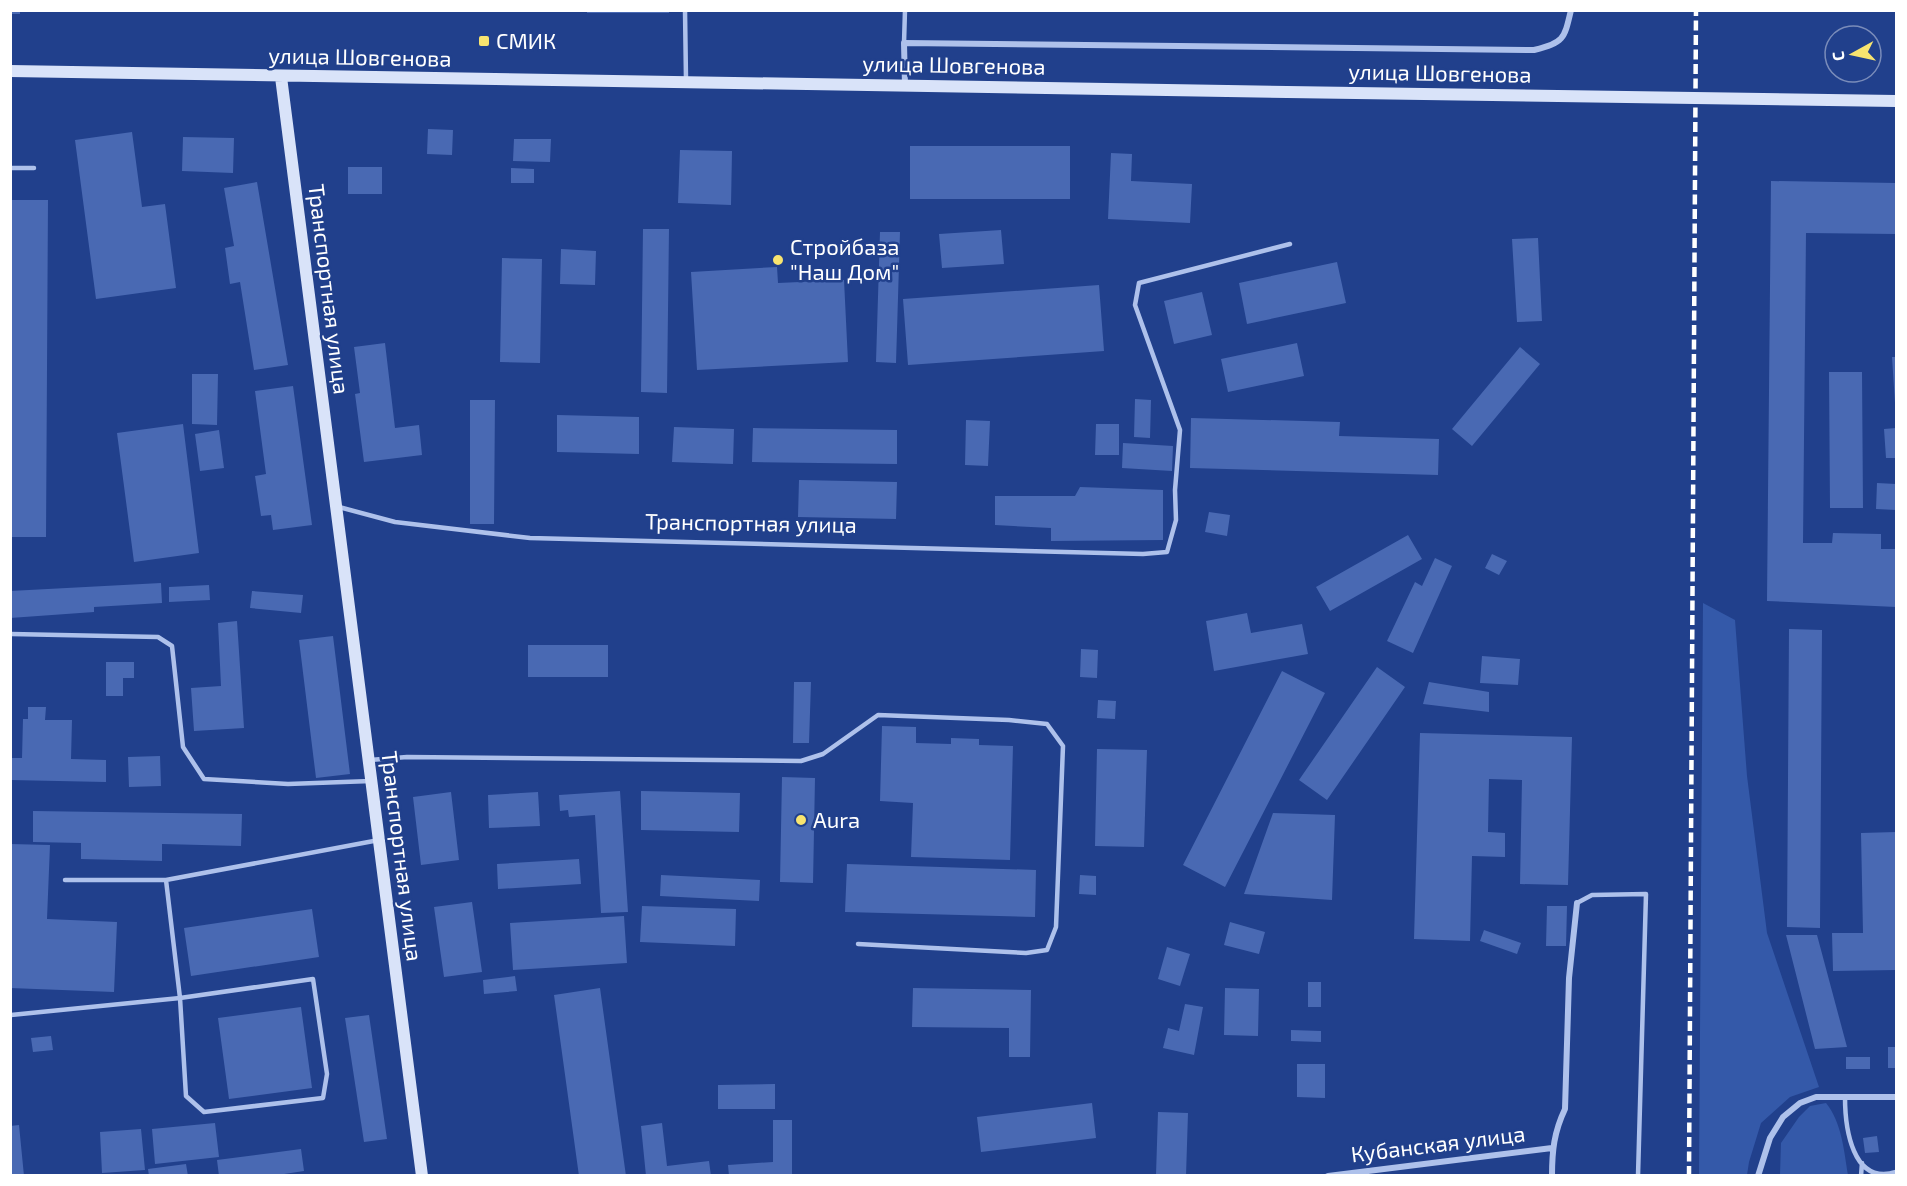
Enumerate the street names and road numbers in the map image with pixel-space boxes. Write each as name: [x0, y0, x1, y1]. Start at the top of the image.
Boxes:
street label: улица Шовгенова: [268, 41, 452, 72]
street label: улица Шовгенова: [862, 49, 1046, 80]
street label: улица Шовгенова: [1348, 57, 1532, 88]
street label: Транспортная улица: [303, 182, 356, 396]
street label: Транспортная улица: [645, 507, 857, 538]
street label: Транспортная улица: [376, 749, 429, 963]
street label: Кубанская улица: [1349, 1119, 1527, 1168]

